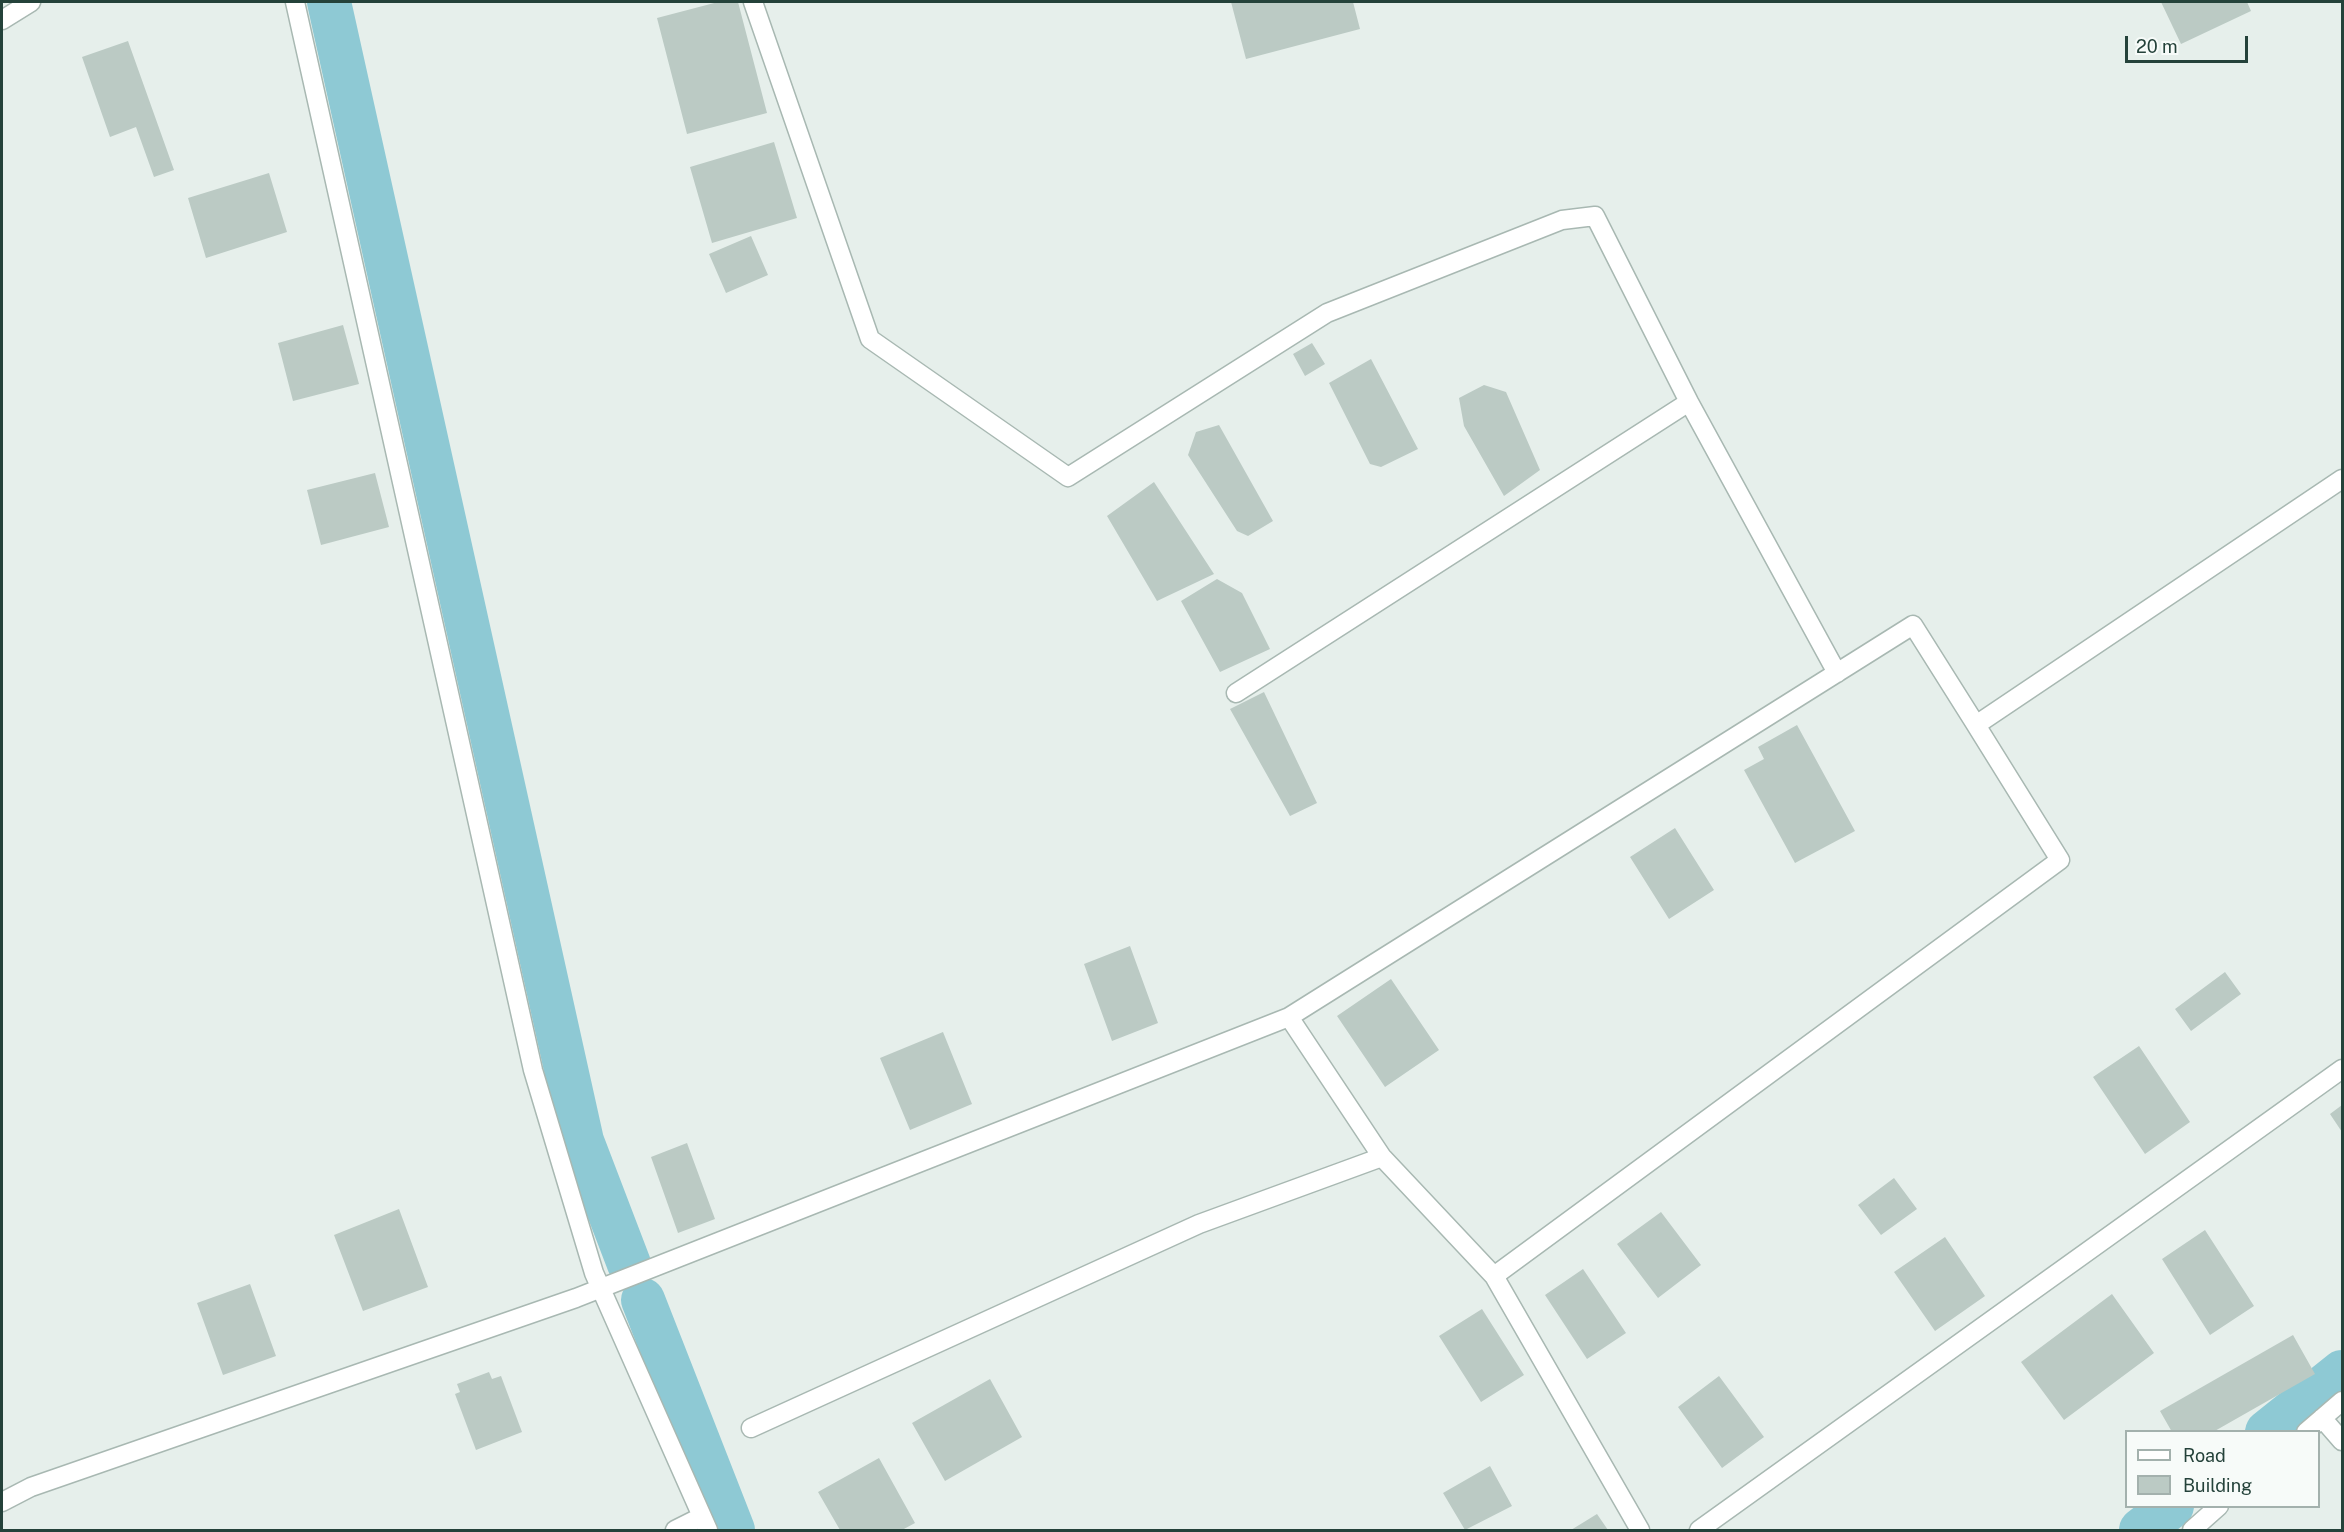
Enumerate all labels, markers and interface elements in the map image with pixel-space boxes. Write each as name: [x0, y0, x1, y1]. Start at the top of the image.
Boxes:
scale bar: [2128, 24, 2251, 62]
text: 20 m: [2136, 36, 2178, 57]
legend: [2125, 1430, 2320, 1508]
text: Road: [2183, 1445, 2226, 1466]
text: Building: [2183, 1475, 2252, 1496]

